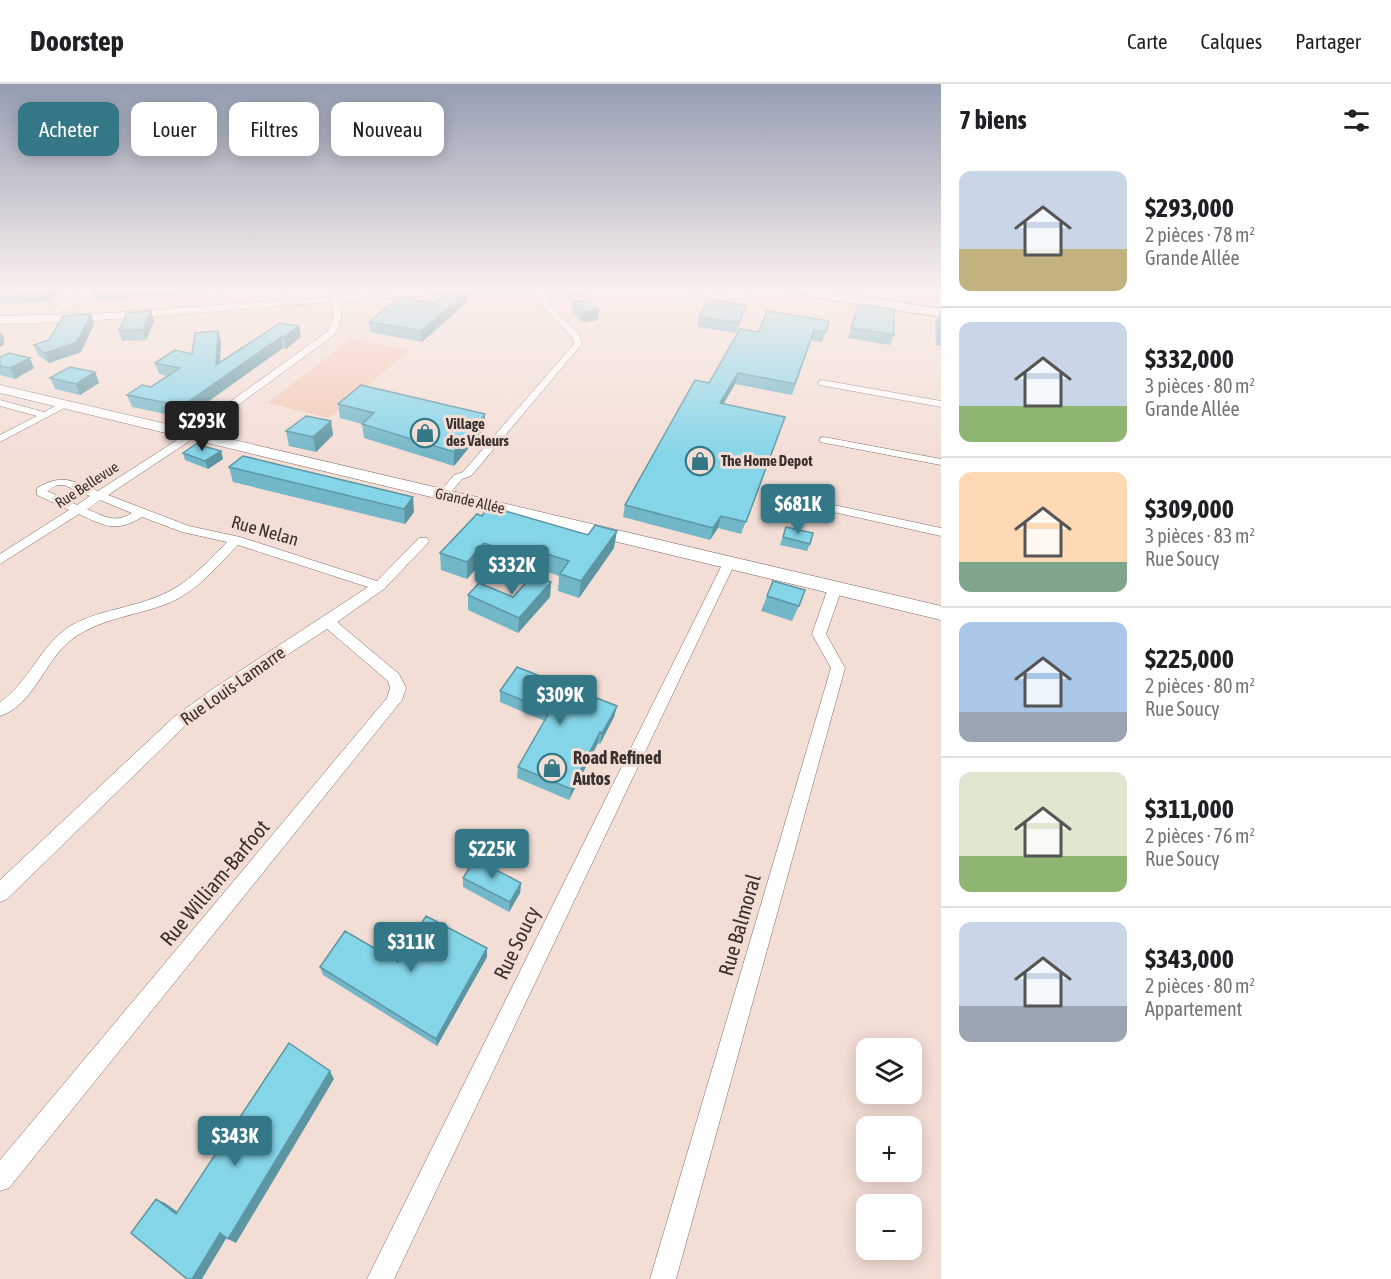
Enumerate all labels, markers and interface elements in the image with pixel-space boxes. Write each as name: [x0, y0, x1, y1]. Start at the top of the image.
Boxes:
text: Doorstep: [30, 25, 124, 57]
text: Carte: [1127, 29, 1168, 53]
text: Calques: [1201, 29, 1262, 53]
text: Partager: [1295, 29, 1361, 53]
chip: Acheter: [18, 102, 119, 156]
chip: Louer: [131, 102, 217, 156]
chip: Filtres: [229, 102, 319, 156]
chip: Nouveau: [331, 102, 444, 156]
icon: filters: [1340, 104, 1373, 137]
text: 7 biens: [959, 105, 1027, 135]
text: $293,000: [1145, 193, 1234, 223]
icon: home: [1007, 195, 1079, 267]
text: 2 pièces · 78 m²: [1145, 223, 1255, 246]
text: Grande Allée: [1145, 246, 1240, 269]
text: $332,000: [1145, 344, 1234, 374]
icon: home: [1007, 346, 1079, 418]
text: 3 pièces · 80 m²: [1145, 374, 1255, 397]
text: Grande Allée: [1145, 397, 1240, 420]
pin: $293K: [160, 401, 244, 452]
text: $293K: [179, 409, 225, 432]
place label: Village des Valeurs: [445, 415, 509, 449]
shop icon: Village des Valeurs: [409, 417, 441, 449]
shop icon: The Home Depot: [684, 445, 716, 477]
place label: The Home Depot: [721, 452, 813, 469]
street label: Rue Bellevue: [52, 458, 122, 511]
street label: Grande Allée: [434, 484, 507, 517]
pin: $681K: [756, 484, 840, 535]
text: $681K: [775, 492, 821, 515]
text: $309,000: [1145, 494, 1234, 524]
icon: home: [1007, 496, 1079, 568]
street label: Rue Nelan: [229, 511, 301, 550]
text: 3 pièces · 83 m²: [1145, 524, 1255, 547]
pin: $332K: [470, 545, 554, 596]
text: Rue Soucy: [1145, 547, 1220, 570]
text: $332K: [489, 553, 535, 576]
street label: Rue Louis-Lamarre: [176, 642, 289, 729]
text: $225,000: [1145, 644, 1234, 674]
icon: home: [1007, 646, 1079, 718]
text: 2 pièces · 80 m²: [1145, 674, 1255, 697]
pin: $309K: [518, 675, 602, 726]
text: $309K: [537, 683, 583, 706]
text: Rue Soucy: [1145, 697, 1220, 720]
place label: Road Refined Autos: [572, 747, 661, 789]
shop icon: Road Refined Autos: [536, 752, 568, 784]
text: $311,000: [1145, 794, 1234, 824]
icon: home: [1007, 796, 1079, 868]
street label: Rue William-Barfoot: [155, 815, 274, 950]
text: 2 pièces · 76 m²: [1145, 824, 1255, 847]
pin: $225K: [450, 829, 534, 880]
text: $225K: [469, 837, 515, 860]
text: Rue Soucy: [1145, 847, 1220, 870]
street label: Rue Balmoral: [713, 871, 765, 978]
street label: Rue Soucy: [488, 902, 544, 983]
pin: $311K: [369, 922, 453, 973]
text: $311K: [388, 930, 434, 953]
text: $343,000: [1145, 944, 1234, 974]
icon: home: [1007, 946, 1079, 1018]
text: 2 pièces · 80 m²: [1145, 974, 1255, 997]
text: Appartement: [1145, 997, 1242, 1020]
map controls: [856, 1038, 922, 1260]
button: layers: [856, 1038, 922, 1104]
pin: $343K: [193, 1116, 277, 1167]
button: +: [856, 1116, 922, 1182]
text: $343K: [212, 1124, 258, 1147]
button: −: [856, 1194, 922, 1260]

